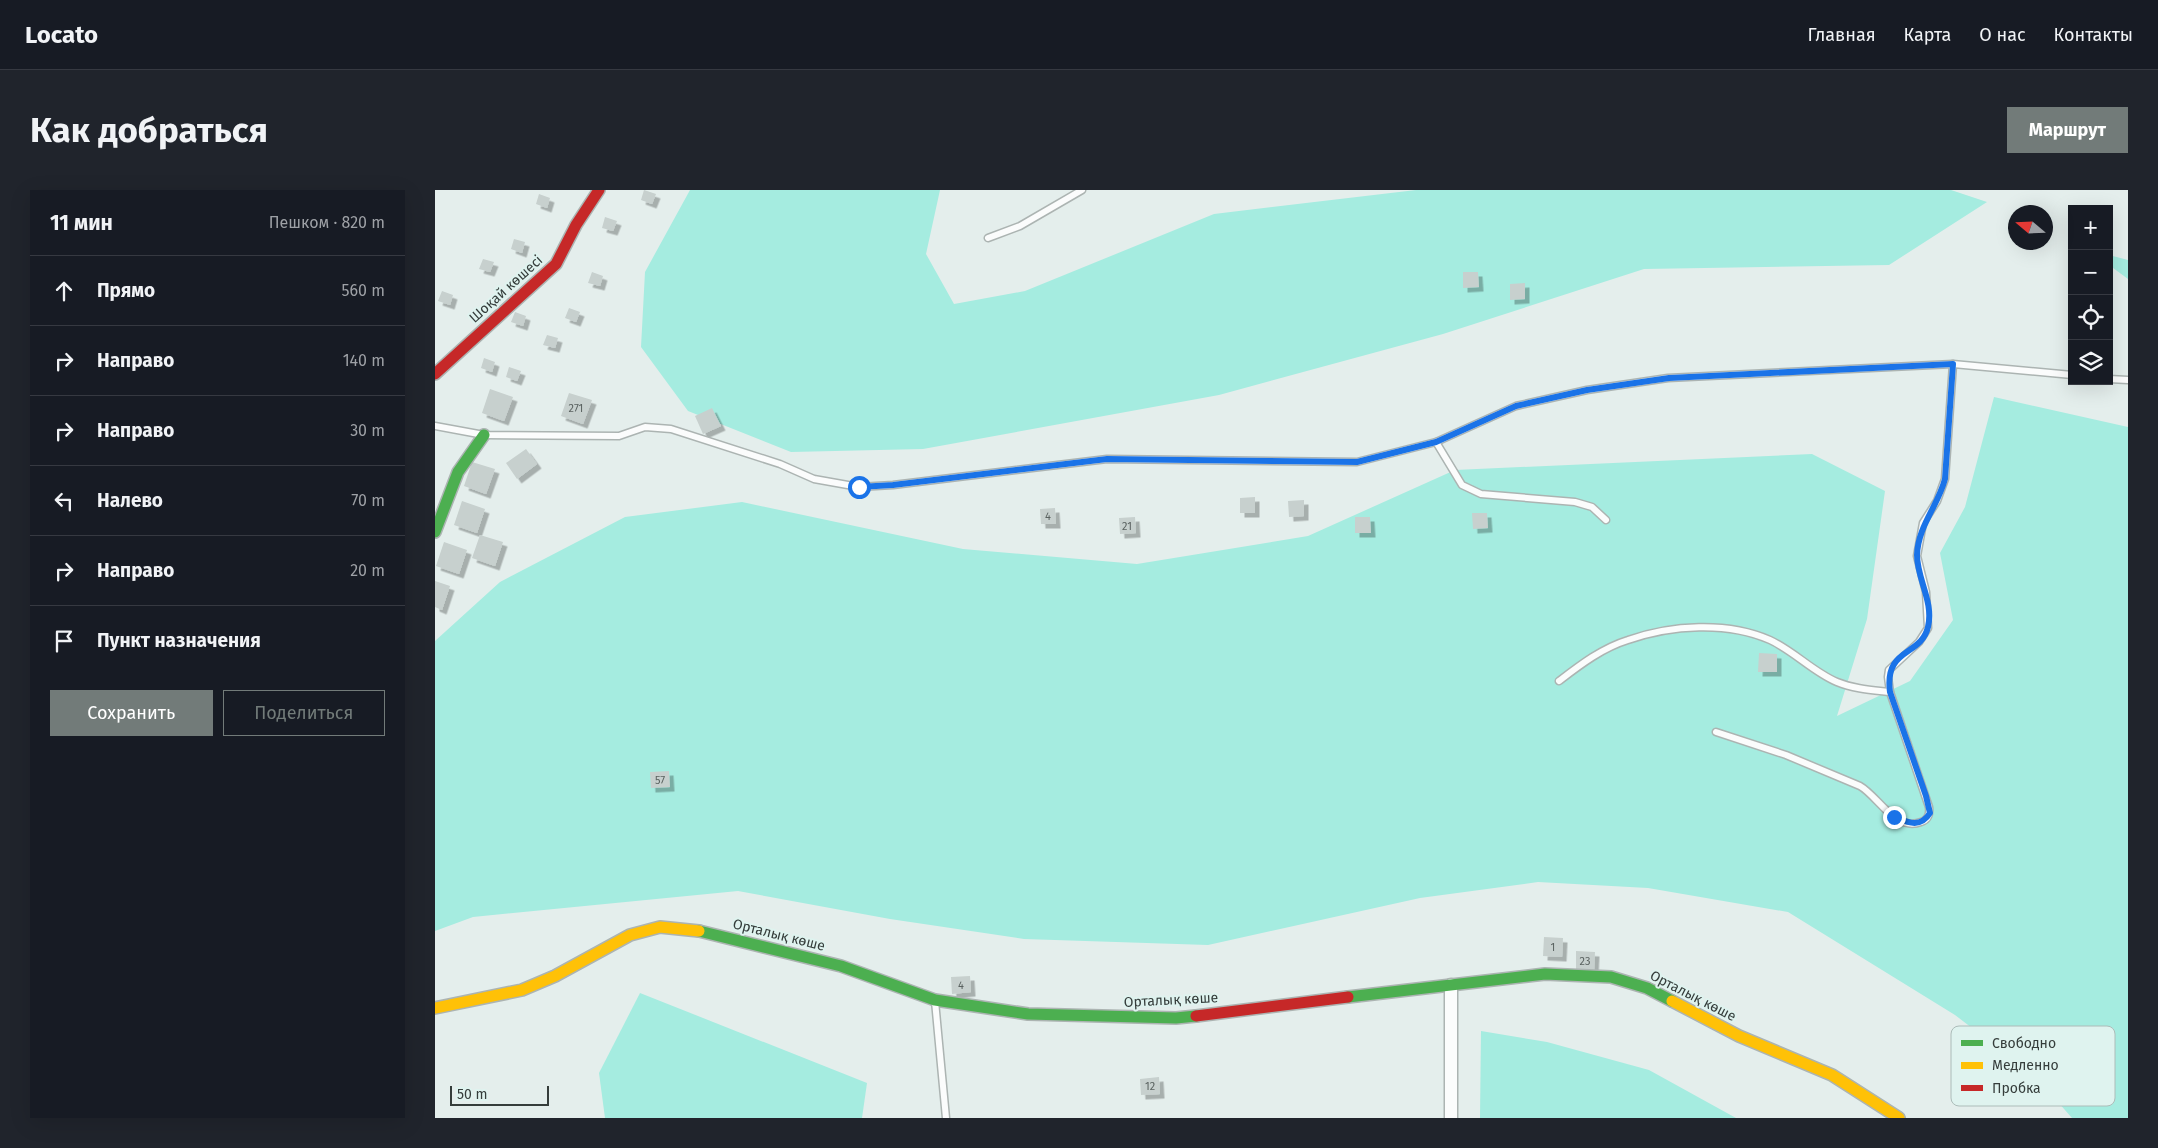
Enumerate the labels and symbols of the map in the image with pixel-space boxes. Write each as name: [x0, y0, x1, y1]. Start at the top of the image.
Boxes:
north arrow: [2008, 205, 2053, 250]
street label: Шоқай көшесі: [466, 252, 546, 326]
house number: 271: [569, 402, 583, 415]
route start: [848, 476, 871, 499]
house number: 4: [1045, 510, 1051, 523]
house number: 21: [1122, 520, 1132, 533]
house number: 57: [655, 774, 665, 787]
route end: [1883, 806, 1906, 829]
street label: Орталық көше: [731, 915, 827, 955]
house number: 1: [1551, 941, 1555, 954]
house number: 23: [1580, 955, 1590, 968]
street label: Орталық көше: [1647, 967, 1739, 1025]
house number: 4: [958, 979, 964, 992]
street label: Орталық көше: [1123, 989, 1219, 1011]
legend: [1951, 1026, 2115, 1106]
text: Свободно: [1992, 1035, 2056, 1052]
text: Медленно: [1992, 1057, 2059, 1074]
house number: 12: [1145, 1080, 1155, 1093]
text: Пробка: [1992, 1080, 2041, 1097]
scale bar: [450, 1083, 549, 1106]

